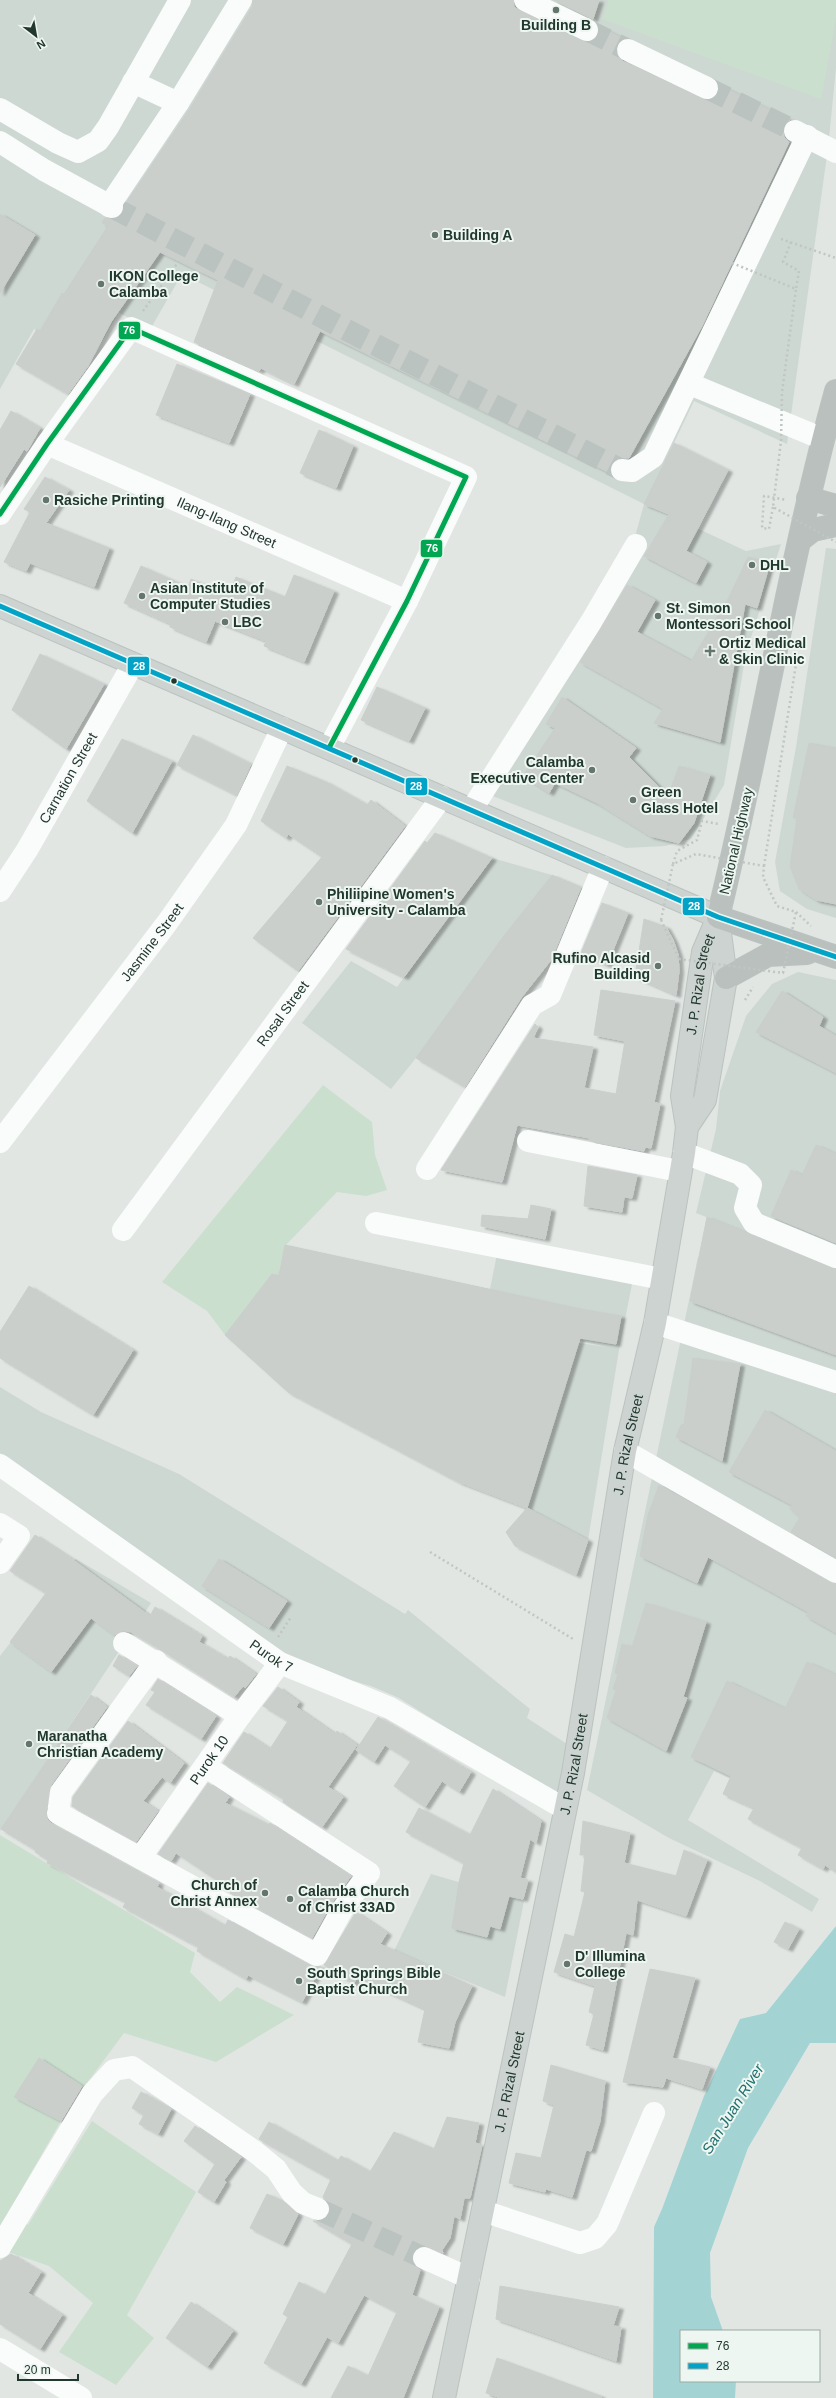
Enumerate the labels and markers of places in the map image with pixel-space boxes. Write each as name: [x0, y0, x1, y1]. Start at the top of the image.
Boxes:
marker: Building B: [551, 5, 561, 15]
place label: Building B: [521, 17, 591, 33]
place label: Building A: [443, 227, 512, 243]
marker: Building A: [430, 230, 440, 240]
place label: IKON College Calamba: [109, 268, 199, 300]
marker: IKON College Calamba: [96, 279, 106, 289]
place label: Rasiche Printing: [54, 492, 164, 508]
marker: Rasiche Printing: [41, 495, 51, 505]
place label: DHL: [760, 557, 789, 573]
marker: DHL: [747, 560, 757, 570]
place label: Asian Institute of Computer Studies: [150, 580, 271, 612]
marker: Asian Institute of Computer Studies: [137, 591, 147, 601]
place label: St. Simon Montessori School: [666, 600, 791, 632]
marker: St. Simon Montessori School: [653, 611, 663, 621]
place label: LBC: [233, 614, 262, 630]
marker: LBC: [220, 617, 230, 627]
place label: Ortiz Medical & Skin Clinic: [719, 635, 806, 667]
marker: Ortiz Medical & Skin Clinic: [704, 645, 716, 657]
unlabelled marker: [169, 676, 179, 686]
place label: Calamba Executive Center: [470, 754, 585, 786]
unlabelled marker: [350, 755, 360, 765]
marker: Calamba Executive Center: [587, 765, 597, 775]
place label: Green Glass Hotel: [641, 784, 718, 816]
marker: Green Glass Hotel: [628, 795, 638, 805]
place label: Philiipine Women's University - Calamba: [327, 886, 466, 918]
marker: Philiipine Women's University - Calamba: [314, 897, 324, 907]
place label: Rufino Alcasid Building: [553, 950, 650, 982]
marker: Rufino Alcasid Building: [653, 961, 663, 971]
place label: Maranatha Christian Academy: [37, 1728, 164, 1760]
marker: Maranatha Christian Academy: [24, 1739, 34, 1749]
place label: Church of Christ Annex: [170, 1877, 257, 1909]
place label: Calamba Church of Christ 33AD: [298, 1883, 409, 1915]
marker: Church of Christ Annex: [260, 1888, 270, 1898]
marker: Calamba Church of Christ 33AD: [285, 1894, 295, 1904]
place label: D' Illumina College: [575, 1948, 645, 1980]
marker: D' Illumina College: [562, 1959, 572, 1969]
place label: South Springs Bible Baptist Church: [307, 1965, 441, 1997]
marker: South Springs Bible Baptist Church: [294, 1976, 304, 1986]

